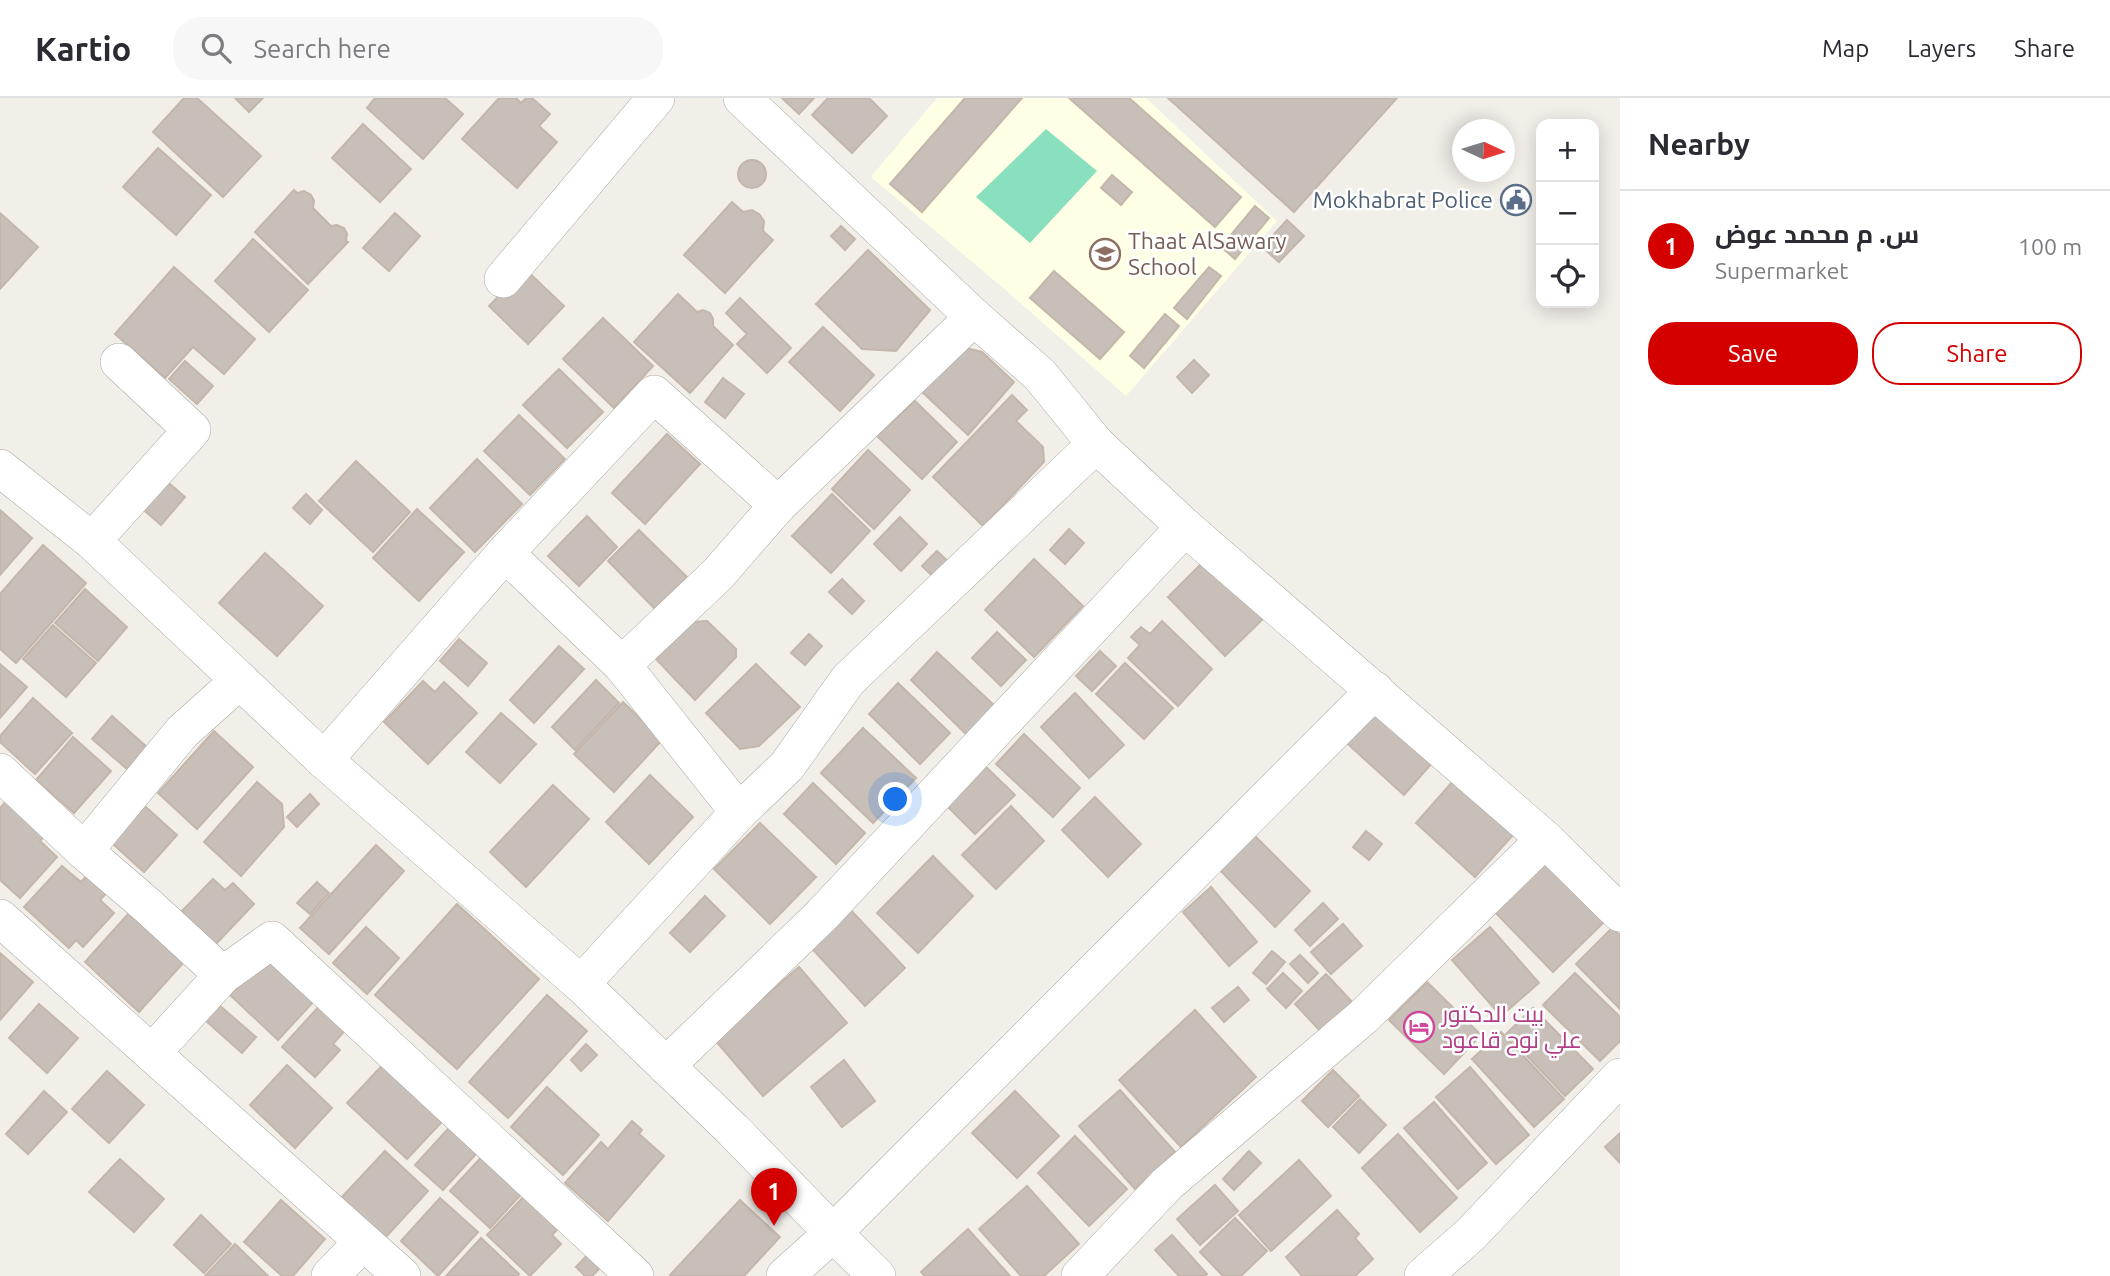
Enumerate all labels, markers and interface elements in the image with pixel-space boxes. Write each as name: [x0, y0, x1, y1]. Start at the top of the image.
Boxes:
search box: [173, 17, 663, 80]
icon: search: [197, 29, 235, 67]
text: Kartio: [35, 30, 131, 67]
text: Search here: [253, 34, 391, 63]
text: Map: [1822, 35, 1869, 62]
text: Layers: [1907, 35, 1976, 62]
text: Share: [2014, 35, 2075, 62]
north arrow: [1452, 119, 1515, 182]
map controls: [1536, 119, 1599, 308]
button: +: [1536, 119, 1599, 182]
text: Nearby: [1648, 127, 1750, 161]
button: −: [1536, 182, 1599, 245]
public building icon: Mokhabrat Police: [1499, 183, 1533, 217]
place label: Mokhabrat Police: [1313, 187, 1493, 212]
text: س. م محمد عوض: [1715, 219, 1919, 248]
place label: Thaat AlSawary School: [1128, 228, 1287, 279]
text: 1: [1665, 234, 1677, 259]
text: 100 m: [2018, 234, 2082, 259]
school or university icon: Thaat AlSawary School: [1088, 237, 1122, 271]
button: locate: [1536, 245, 1599, 308]
text: Supermarket: [1715, 258, 1848, 283]
button: Save: [1648, 322, 1858, 385]
button: Share: [1872, 322, 2082, 385]
your location: [878, 782, 912, 816]
place label: بيت الدكتور علي نوح قاعود: [1440, 1001, 1582, 1058]
hotel icon: بيت الدكتور علي نوح قاعود: [1402, 1010, 1436, 1044]
pin: 1: [751, 1168, 797, 1226]

